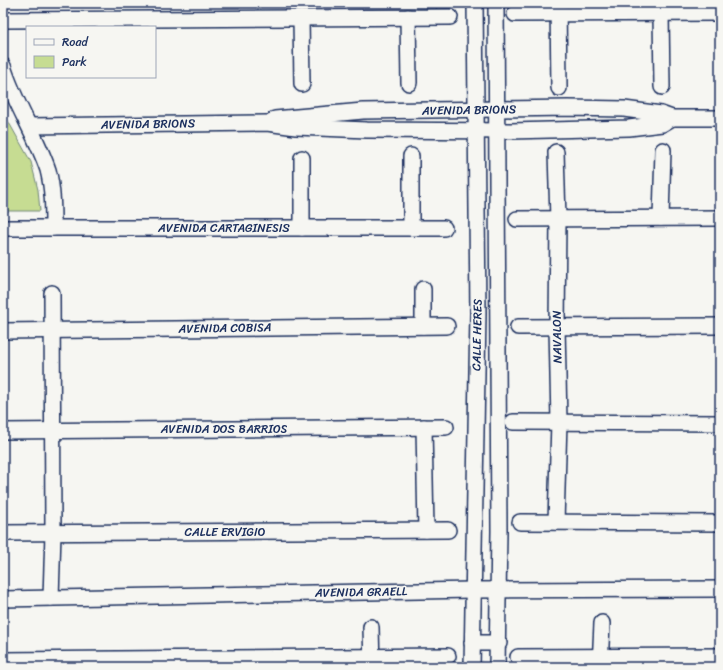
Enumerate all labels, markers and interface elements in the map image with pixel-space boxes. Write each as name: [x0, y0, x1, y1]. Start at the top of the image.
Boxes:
legend: [26, 26, 156, 78]
text: Road: [62, 31, 89, 53]
text: Park: [62, 51, 87, 73]
street label: AVENIDA BRIONS: [421, 98, 517, 122]
street label: AVENIDA BRIONS: [100, 112, 196, 136]
street label: AVENIDA CARTAGINESIS: [157, 217, 290, 239]
street label: CALLE HERES: [465, 298, 489, 371]
street label: NAVALON: [546, 310, 568, 364]
street label: AVENIDA COBISA: [177, 316, 272, 340]
street label: AVENIDA DOS BARRIOS: [160, 418, 288, 440]
street label: CALLE ERVIGIO: [184, 521, 266, 543]
street label: AVENIDA GRAELL: [314, 580, 408, 604]

